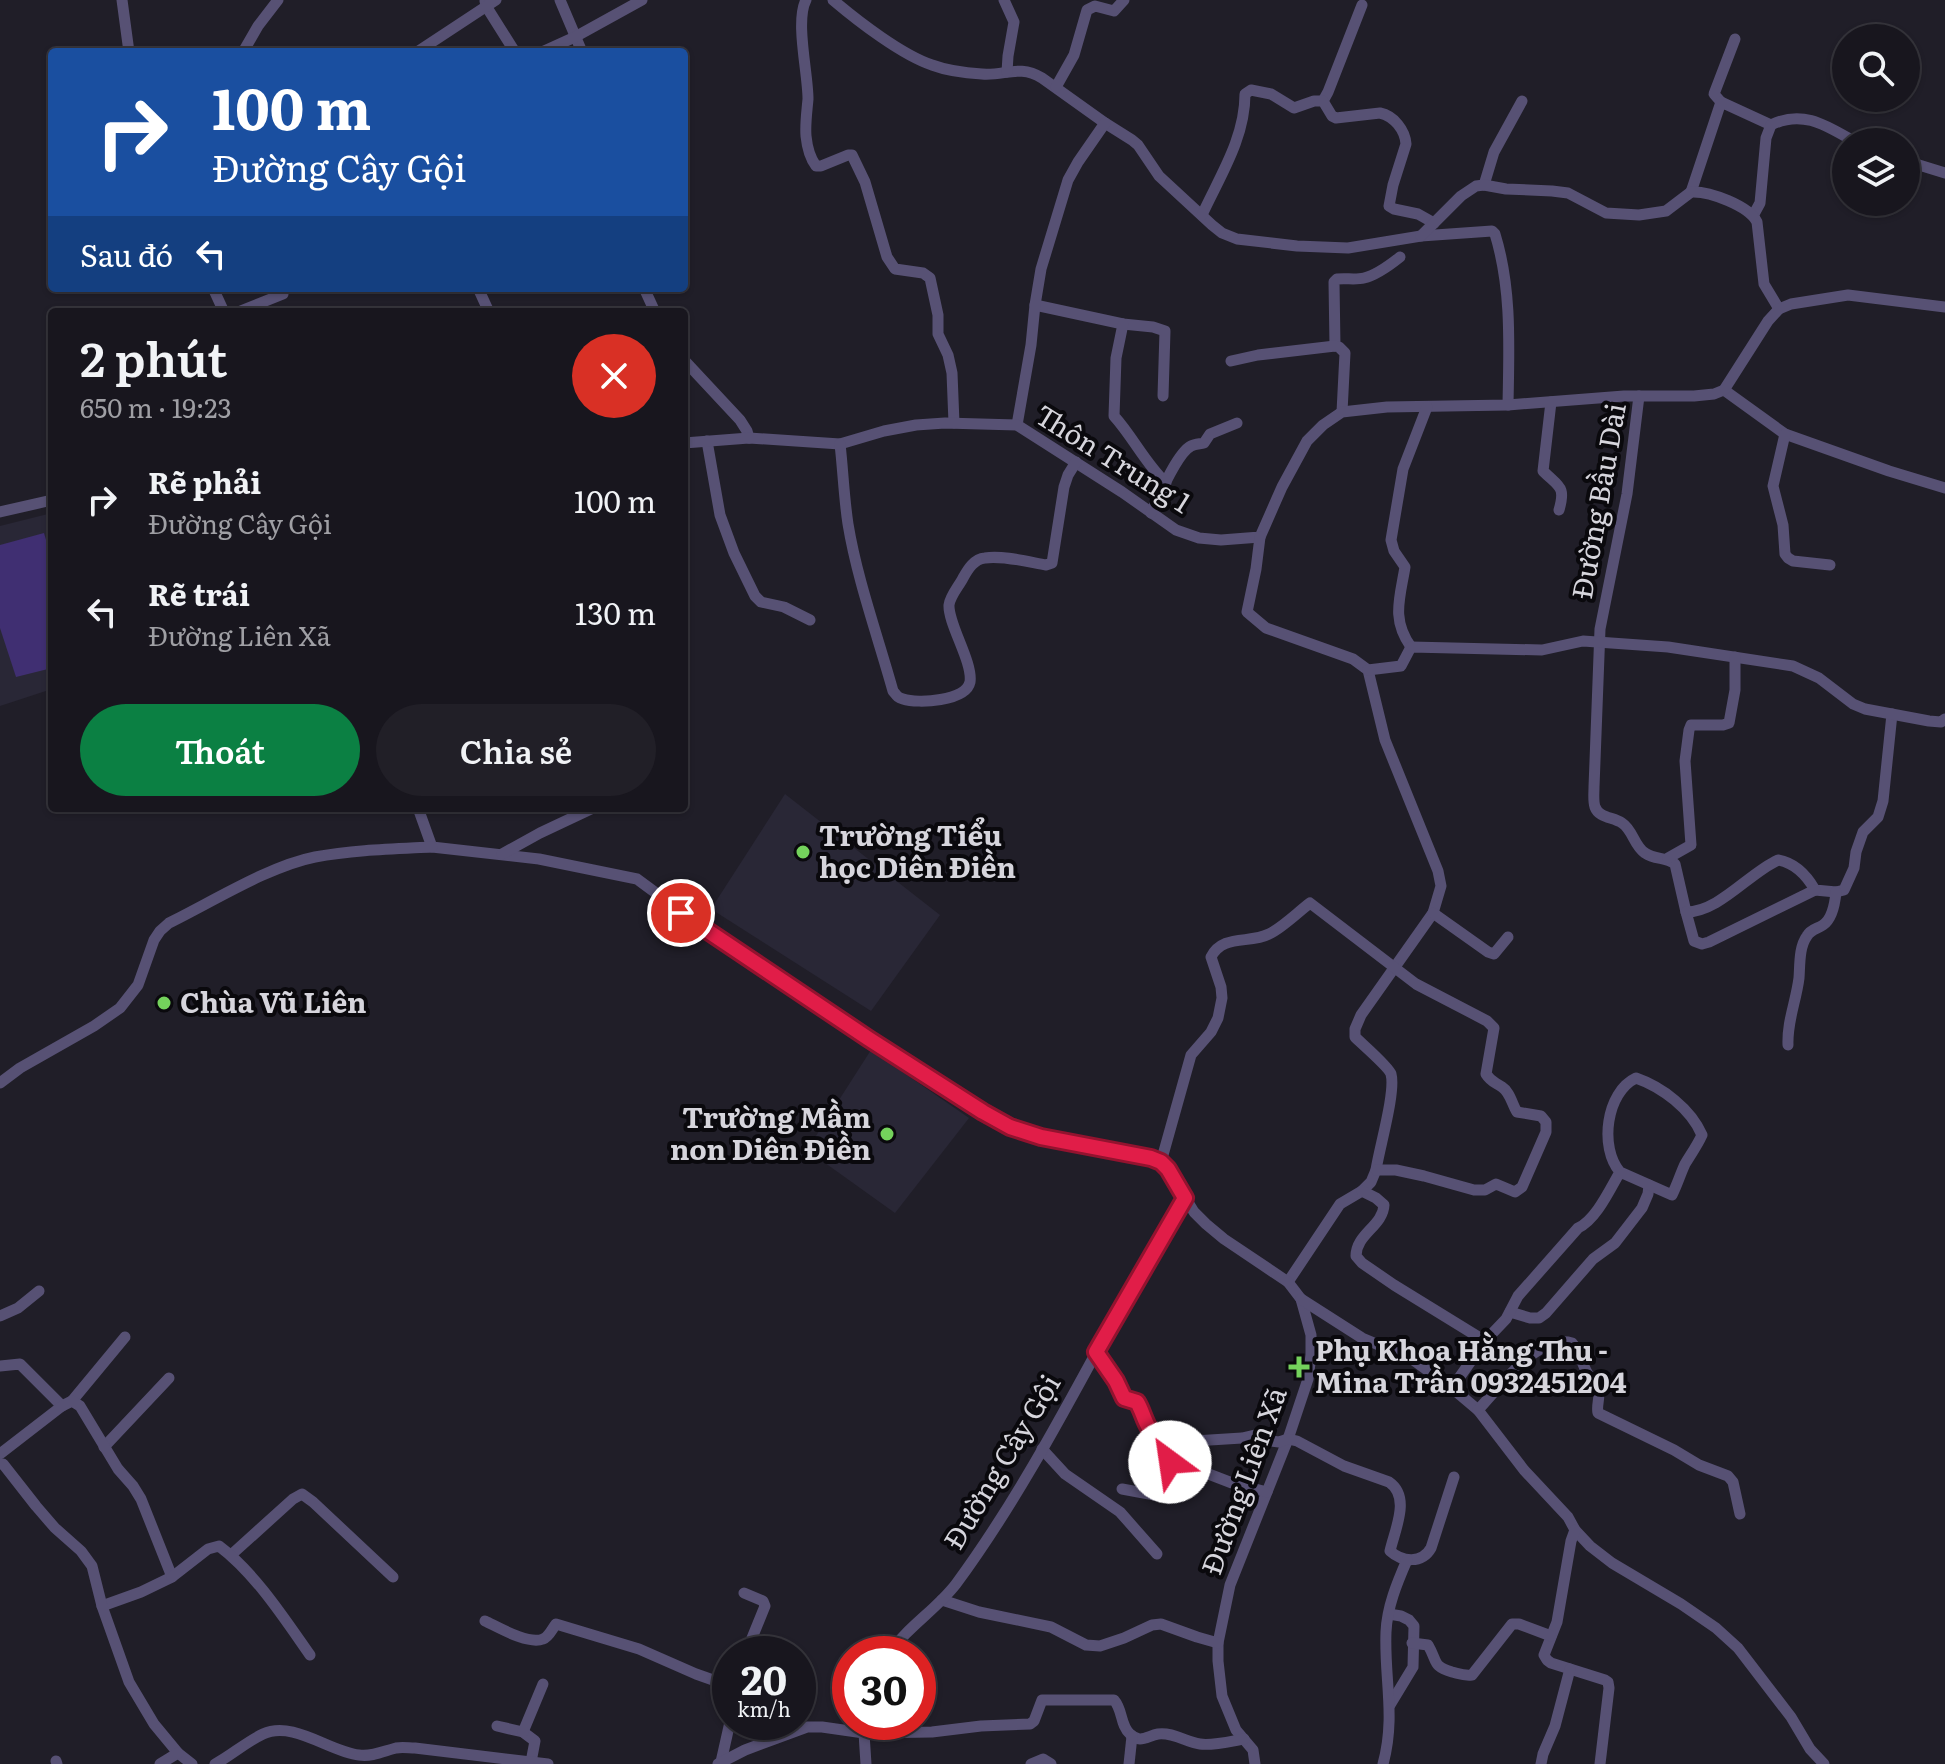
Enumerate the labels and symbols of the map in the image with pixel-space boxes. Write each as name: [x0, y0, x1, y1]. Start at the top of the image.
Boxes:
street label: Thôn Trung 1: [1028, 393, 1200, 522]
street label: Đường Bầu Dài: [1559, 399, 1635, 602]
place label: Trường Tiểu học Diên Điền: [819, 813, 1016, 887]
marker: Trường Tiểu học Diên Điền: [794, 843, 812, 861]
pin: [647, 879, 715, 947]
place label: Chùa Vũ Liên: [180, 980, 366, 1022]
marker: Chùa Vũ Liên: [155, 994, 173, 1012]
place label: Trường Mầm non Diên Điền: [670, 1095, 871, 1169]
marker: Trường Mầm non Diên Điền: [878, 1125, 896, 1143]
place label: Phụ Khoa Hằng Thu - Mina Trần 0932451204: [1315, 1328, 1627, 1402]
marker: Phụ Khoa Hằng Thu - Mina Trần 0932451204: [1290, 1358, 1308, 1376]
street label: Đường Cây Gội: [931, 1365, 1069, 1557]
street label: Đường Liên Xã: [1189, 1381, 1296, 1580]
position arrow: [1128, 1420, 1212, 1504]
speed limit sign: 30: [832, 1636, 936, 1740]

